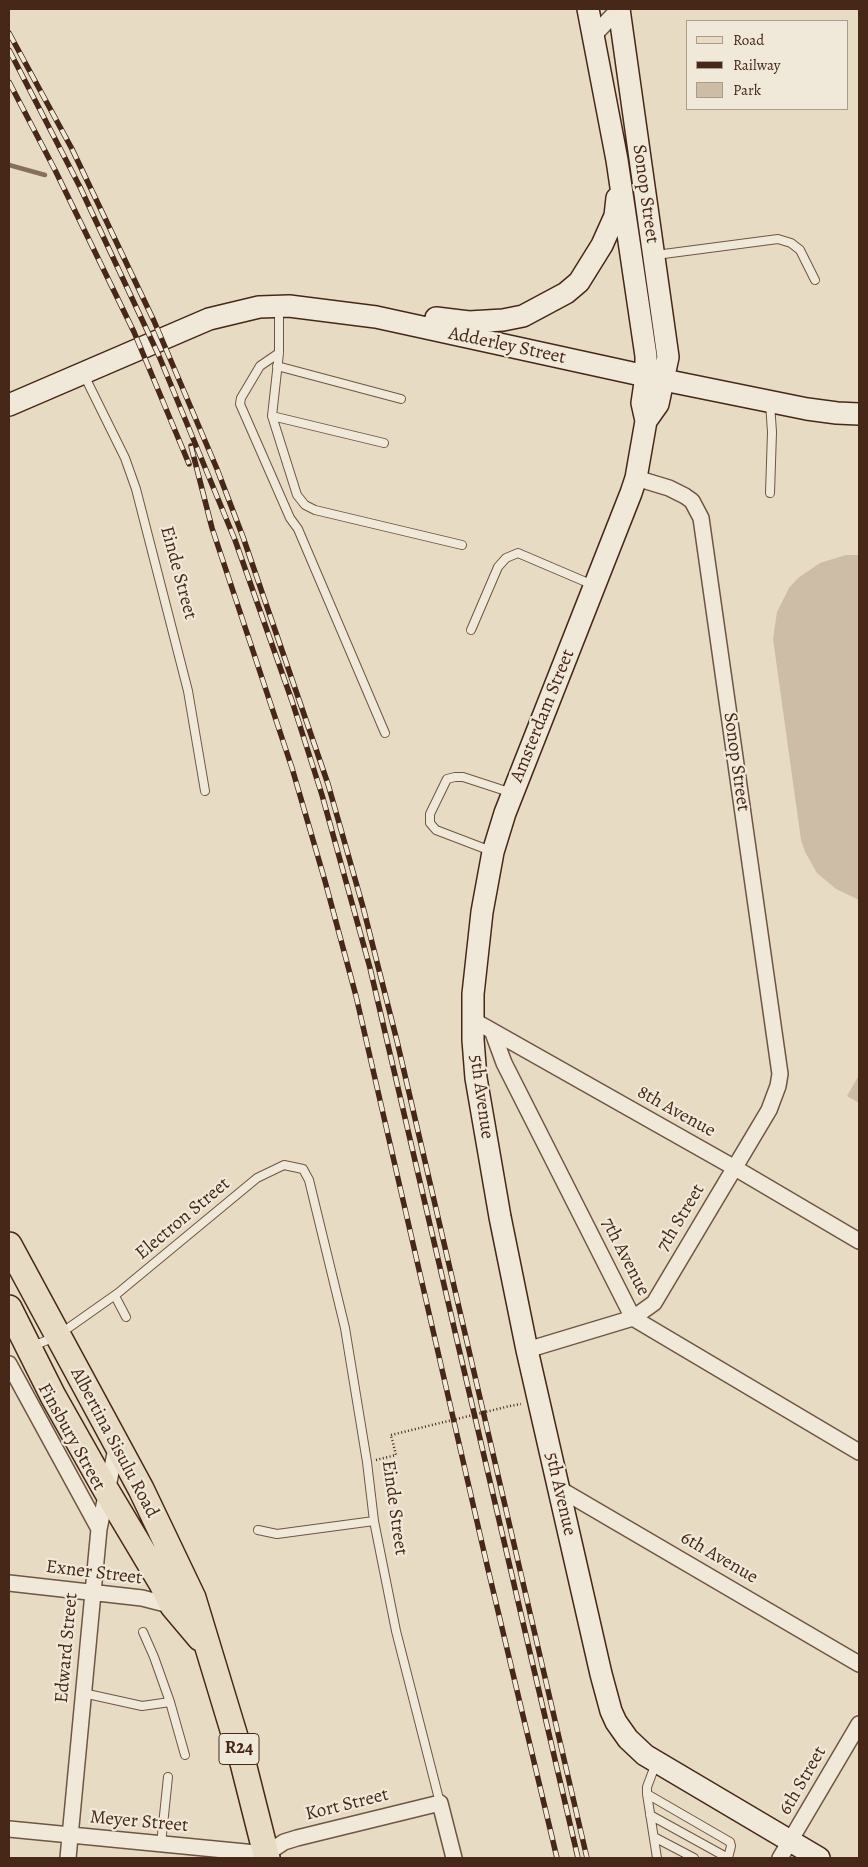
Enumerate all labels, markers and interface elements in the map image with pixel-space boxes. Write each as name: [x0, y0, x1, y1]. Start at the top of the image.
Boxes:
legend: [686, 20, 848, 110]
text: Road: [733, 30, 764, 50]
text: Railway: [733, 55, 780, 75]
text: Park: [733, 80, 761, 100]
street label: Sonop Street: [627, 143, 663, 245]
street label: Adderley Street: [446, 322, 568, 370]
street label: Einde Street: [155, 524, 201, 622]
street label: Amsterdam Street: [506, 646, 580, 786]
street label: Sonop Street: [718, 711, 754, 813]
street label: 5th Avenue: [464, 1053, 498, 1141]
street label: 8th Avenue: [633, 1081, 719, 1143]
street label: Electron Street: [131, 1173, 235, 1265]
street label: 7th Street: [652, 1180, 710, 1256]
street label: 7th Avenue: [596, 1214, 654, 1300]
street label: Albertina Sisulu Road: [65, 1364, 163, 1522]
street label: Finsbury Street: [32, 1379, 110, 1495]
street label: 5th Avenue: [539, 1450, 581, 1538]
street label: Einde Street: [376, 1459, 412, 1557]
street label: 6th Avenue: [676, 1527, 762, 1589]
street label: Exner Street: [45, 1556, 143, 1590]
street label: Edward Street: [51, 1592, 83, 1704]
road number: R24: [219, 1734, 259, 1765]
street label: 6th Street: [774, 1743, 832, 1819]
street label: Kort Street: [303, 1784, 391, 1826]
street label: Meyer Street: [89, 1806, 189, 1838]

